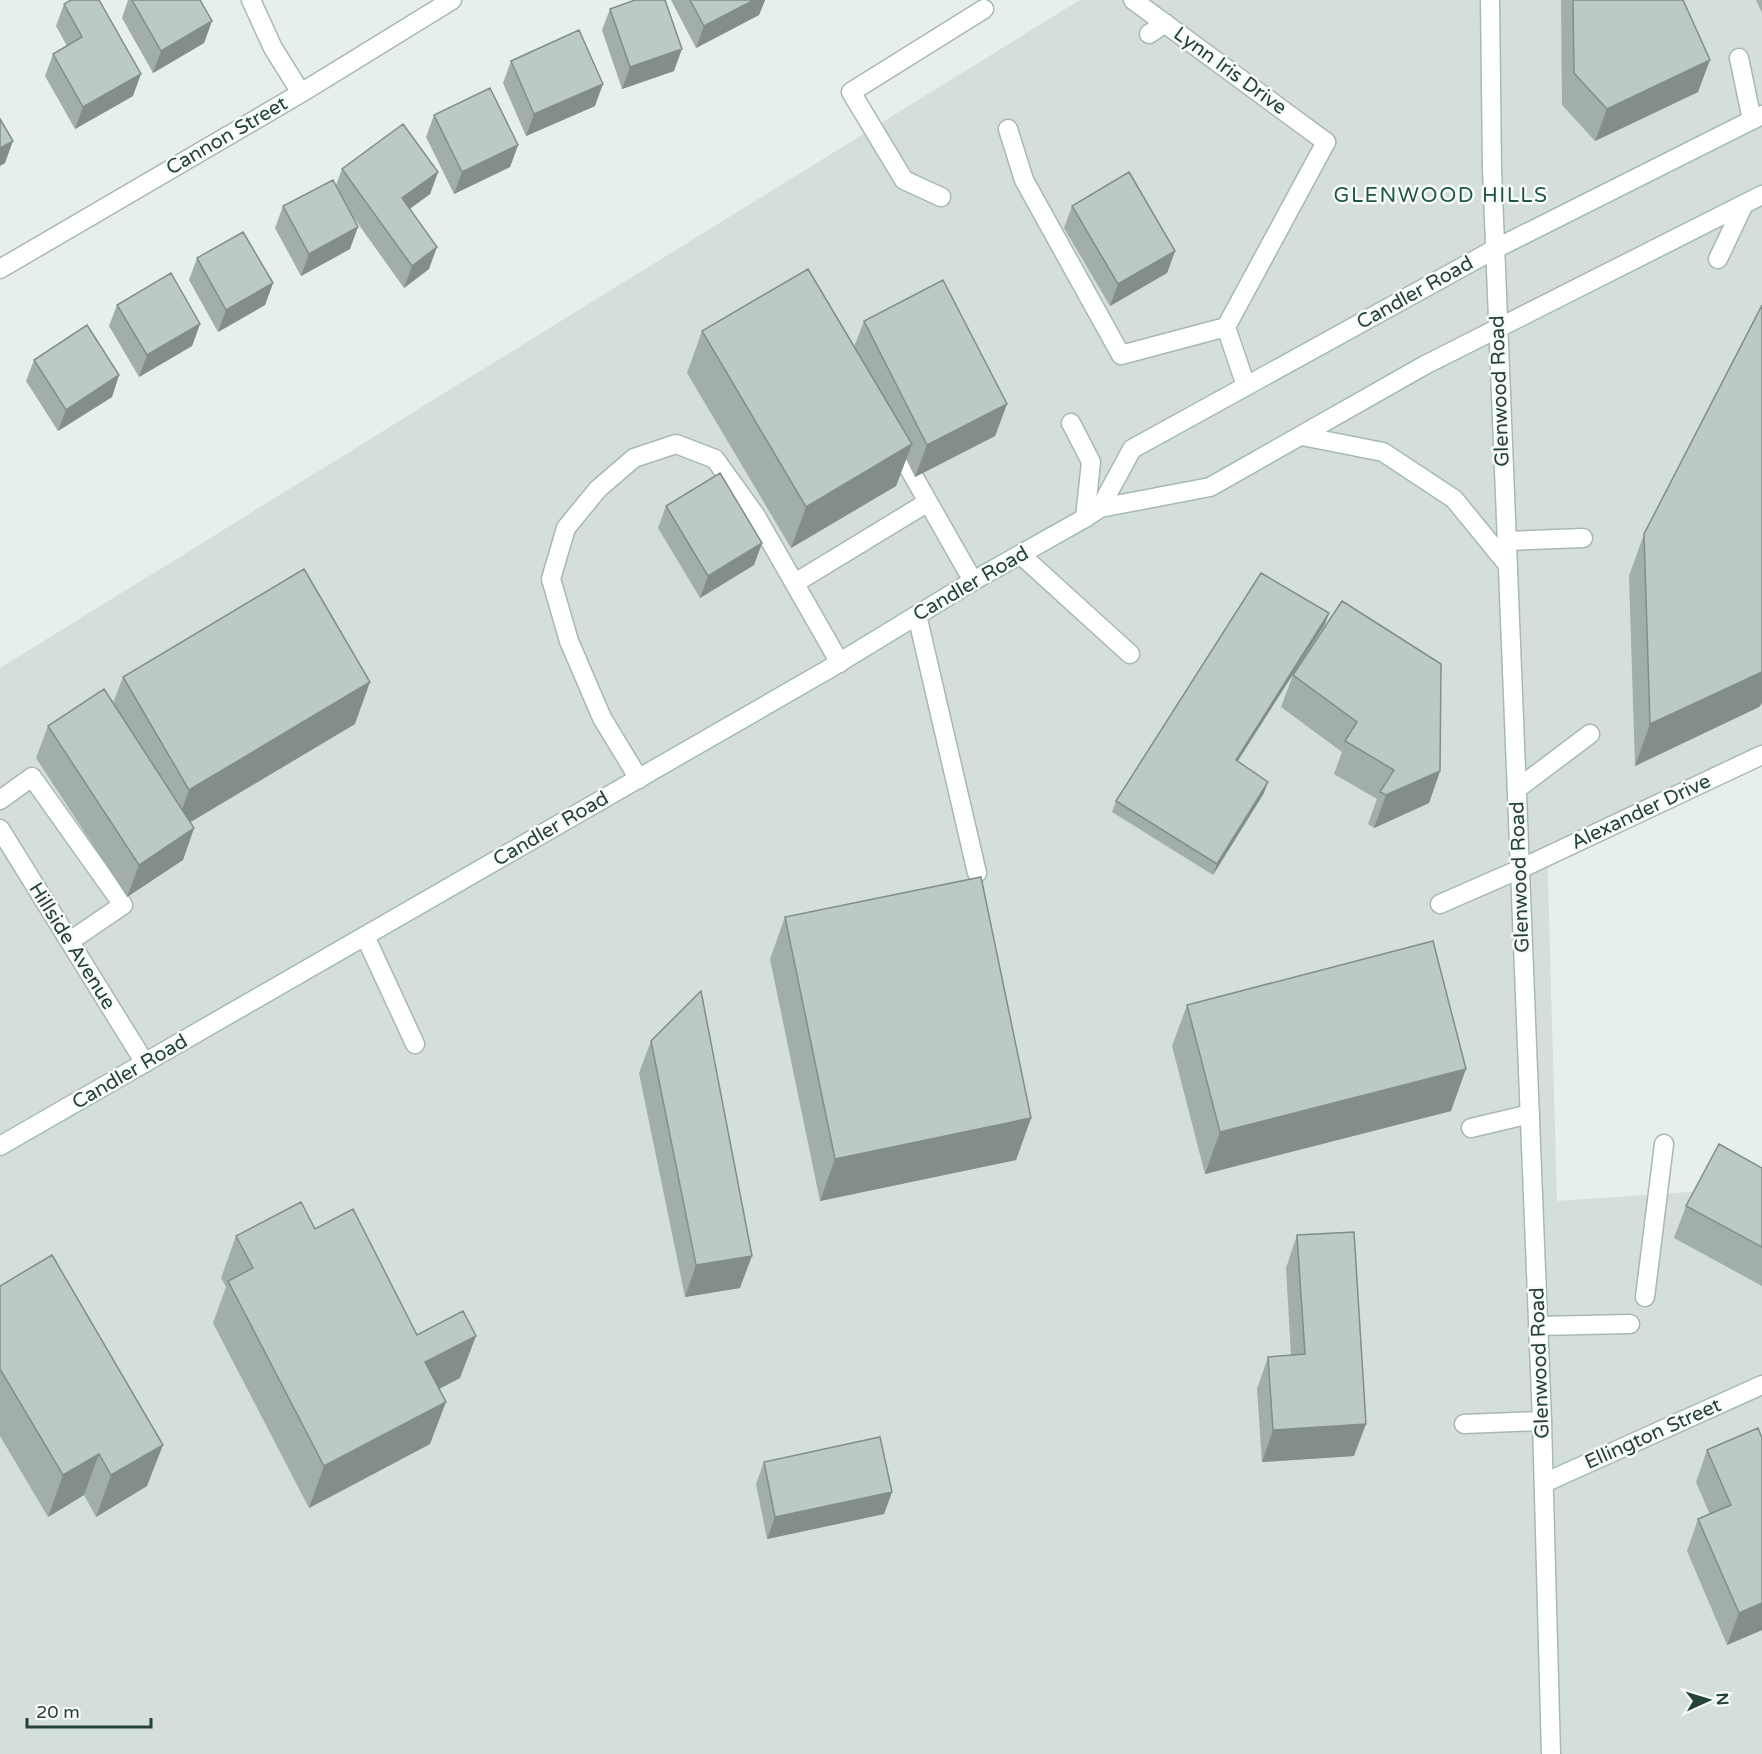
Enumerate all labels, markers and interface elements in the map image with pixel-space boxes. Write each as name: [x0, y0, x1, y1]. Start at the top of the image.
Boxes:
street label: Lynn Iris Drive: [1169, 22, 1291, 120]
street label: Cannon Street: [162, 91, 292, 180]
district label: GLENWOOD HILLS: [1334, 183, 1548, 208]
street label: Candler Road: [1353, 251, 1477, 335]
street label: Glenwood Road: [1485, 315, 1515, 467]
street label: Candler Road: [909, 541, 1033, 627]
street label: Alexander Drive: [1567, 769, 1715, 855]
street label: Candler Road: [489, 786, 613, 872]
street label: Glenwood Road: [1505, 801, 1535, 953]
street label: Hillside Avenue: [23, 878, 121, 1014]
street label: Candler Road: [68, 1029, 192, 1115]
street label: Glenwood Road: [1525, 1287, 1555, 1439]
street label: Ellington Street: [1581, 1393, 1725, 1475]
north arrow: [1678, 1670, 1738, 1730]
scale bar: [27, 1691, 152, 1729]
text: N: [1712, 1692, 1732, 1706]
text: 20 m: [36, 1701, 80, 1723]

